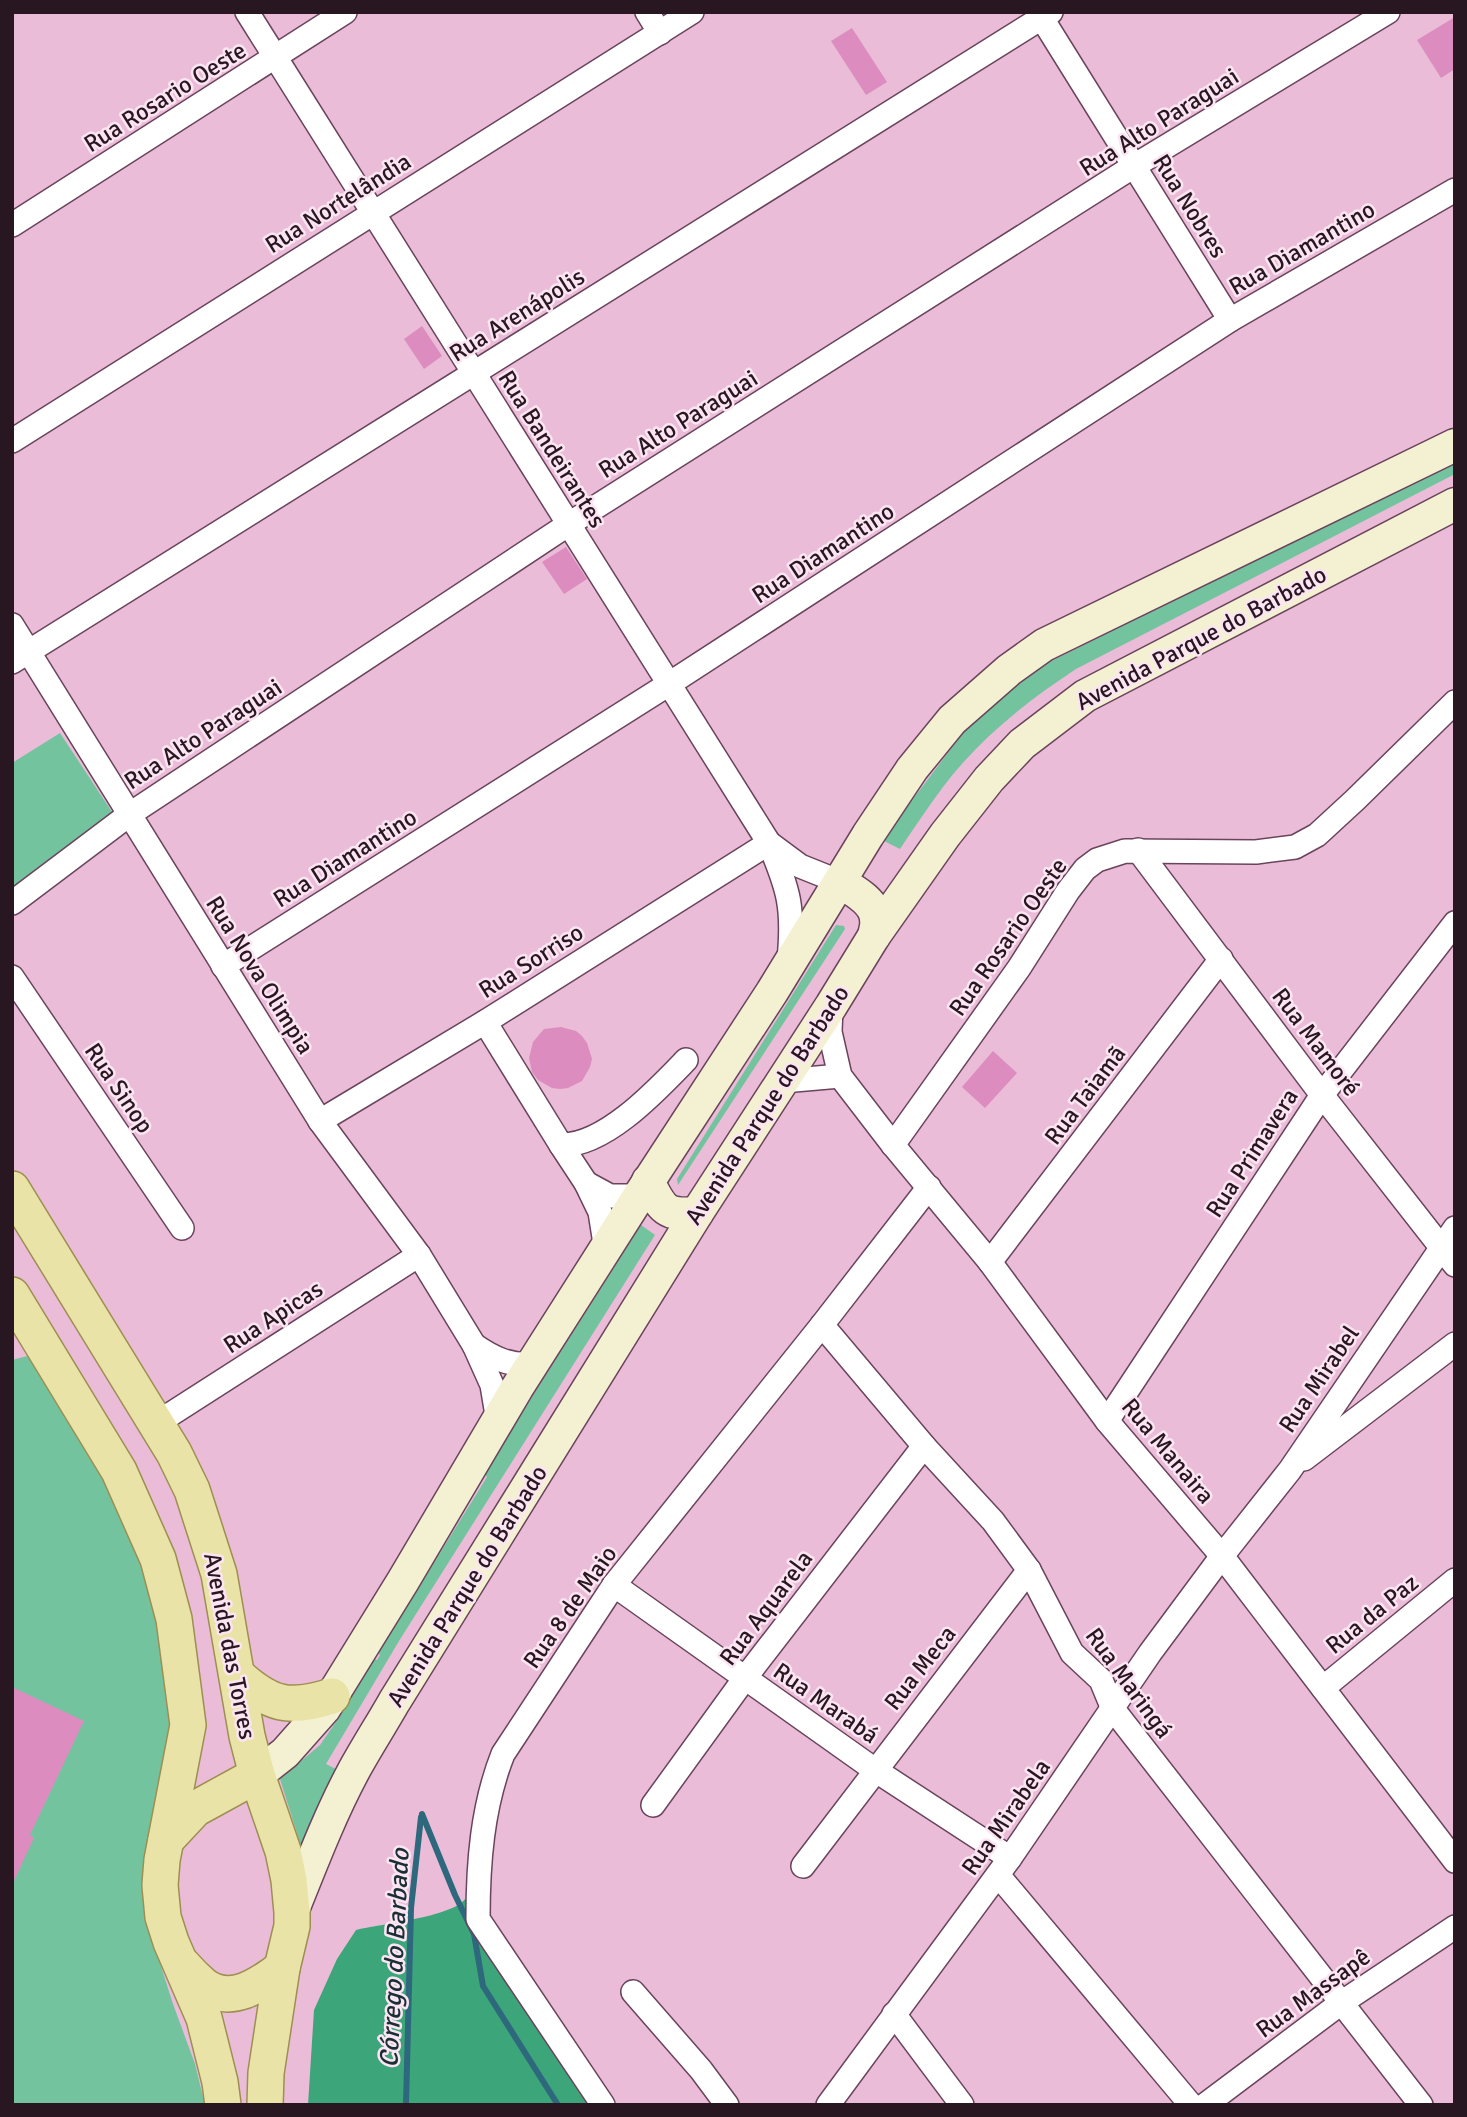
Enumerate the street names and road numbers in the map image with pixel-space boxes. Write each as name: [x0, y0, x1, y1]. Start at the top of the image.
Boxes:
street label: Rua Rosario Oeste: [78, 35, 252, 159]
street label: Rua Alto Paraguai: [1074, 61, 1244, 183]
street label: Rua Nortelândia: [259, 146, 417, 260]
street label: Rua Nobres: [1146, 149, 1234, 263]
street label: Rua Diamantino: [1224, 194, 1380, 302]
street label: Rua Arenápolis: [444, 261, 590, 369]
street label: Rua Alto Paraguai: [593, 363, 763, 485]
street label: Rua Bandeirantes: [492, 365, 612, 533]
street label: Rua Diamantino: [746, 496, 900, 610]
street label: Avenida Parque do Barbado: [1071, 559, 1331, 717]
street label: Rua Alto Paraguai: [119, 672, 287, 796]
street label: Rua Diamantino: [268, 802, 422, 914]
street label: Rua Rosario Oeste: [942, 852, 1074, 1022]
street label: Rua Nova Olimpia: [199, 890, 321, 1060]
street label: Rua Sorriso: [473, 917, 589, 1005]
street label: Avenida Parque do Barbado: [678, 980, 856, 1230]
street label: Rua Mamoré: [1265, 982, 1367, 1102]
street label: Rua Sinop: [78, 1037, 160, 1139]
street label: Rua Taiamã: [1038, 1039, 1132, 1151]
street label: Rua Primavera: [1199, 1083, 1305, 1223]
street label: Rua Apicas: [218, 1274, 328, 1360]
street label: Rua Mirabel: [1272, 1320, 1366, 1438]
street label: Rua Manaira: [1115, 1392, 1221, 1510]
street label: Avenida Parque do Barbado: [380, 1460, 554, 1712]
street label: Rua 8 de Maio: [517, 1540, 623, 1674]
street label: Rua Aquarela: [713, 1544, 819, 1672]
street label: Avenida das Torres: [197, 1550, 263, 1742]
street label: Rua da Paz: [1320, 1568, 1424, 1660]
street label: Rua Meca: [878, 1620, 962, 1716]
street label: Rua Maringá: [1079, 1622, 1179, 1744]
street label: Rua Marabá: [768, 1656, 884, 1750]
street label: Rua Mirabela: [955, 1753, 1057, 1881]
street label: Rua Massapê: [1250, 1942, 1376, 2044]

